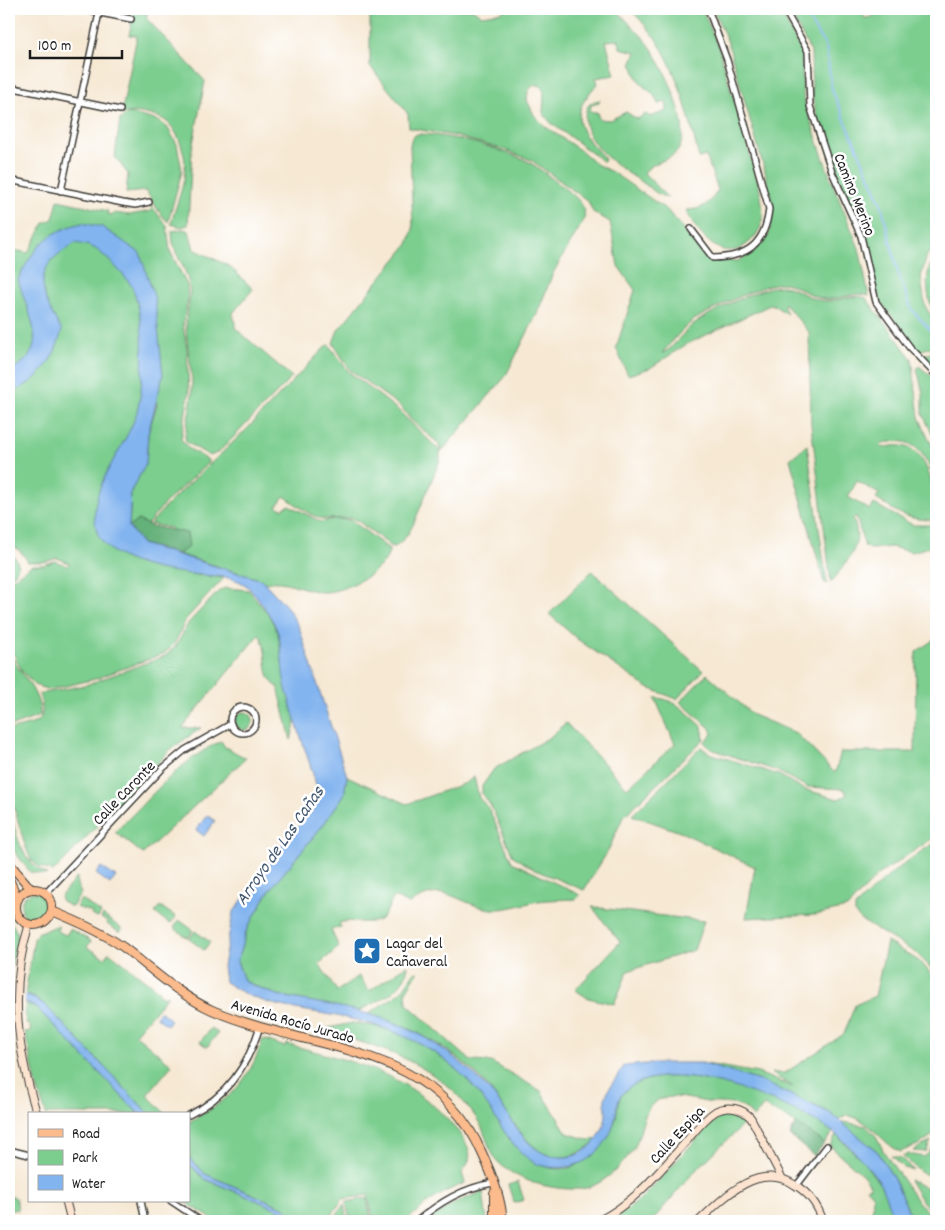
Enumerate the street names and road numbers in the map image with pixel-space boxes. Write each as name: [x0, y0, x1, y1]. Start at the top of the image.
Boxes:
street label: Camino Merino: [827, 150, 881, 240]
street label: Calle Caronte: [88, 756, 162, 831]
street label: Avenida Rocío Jurado: [228, 994, 357, 1051]
street label: Calle Espiga: [645, 1101, 711, 1170]

